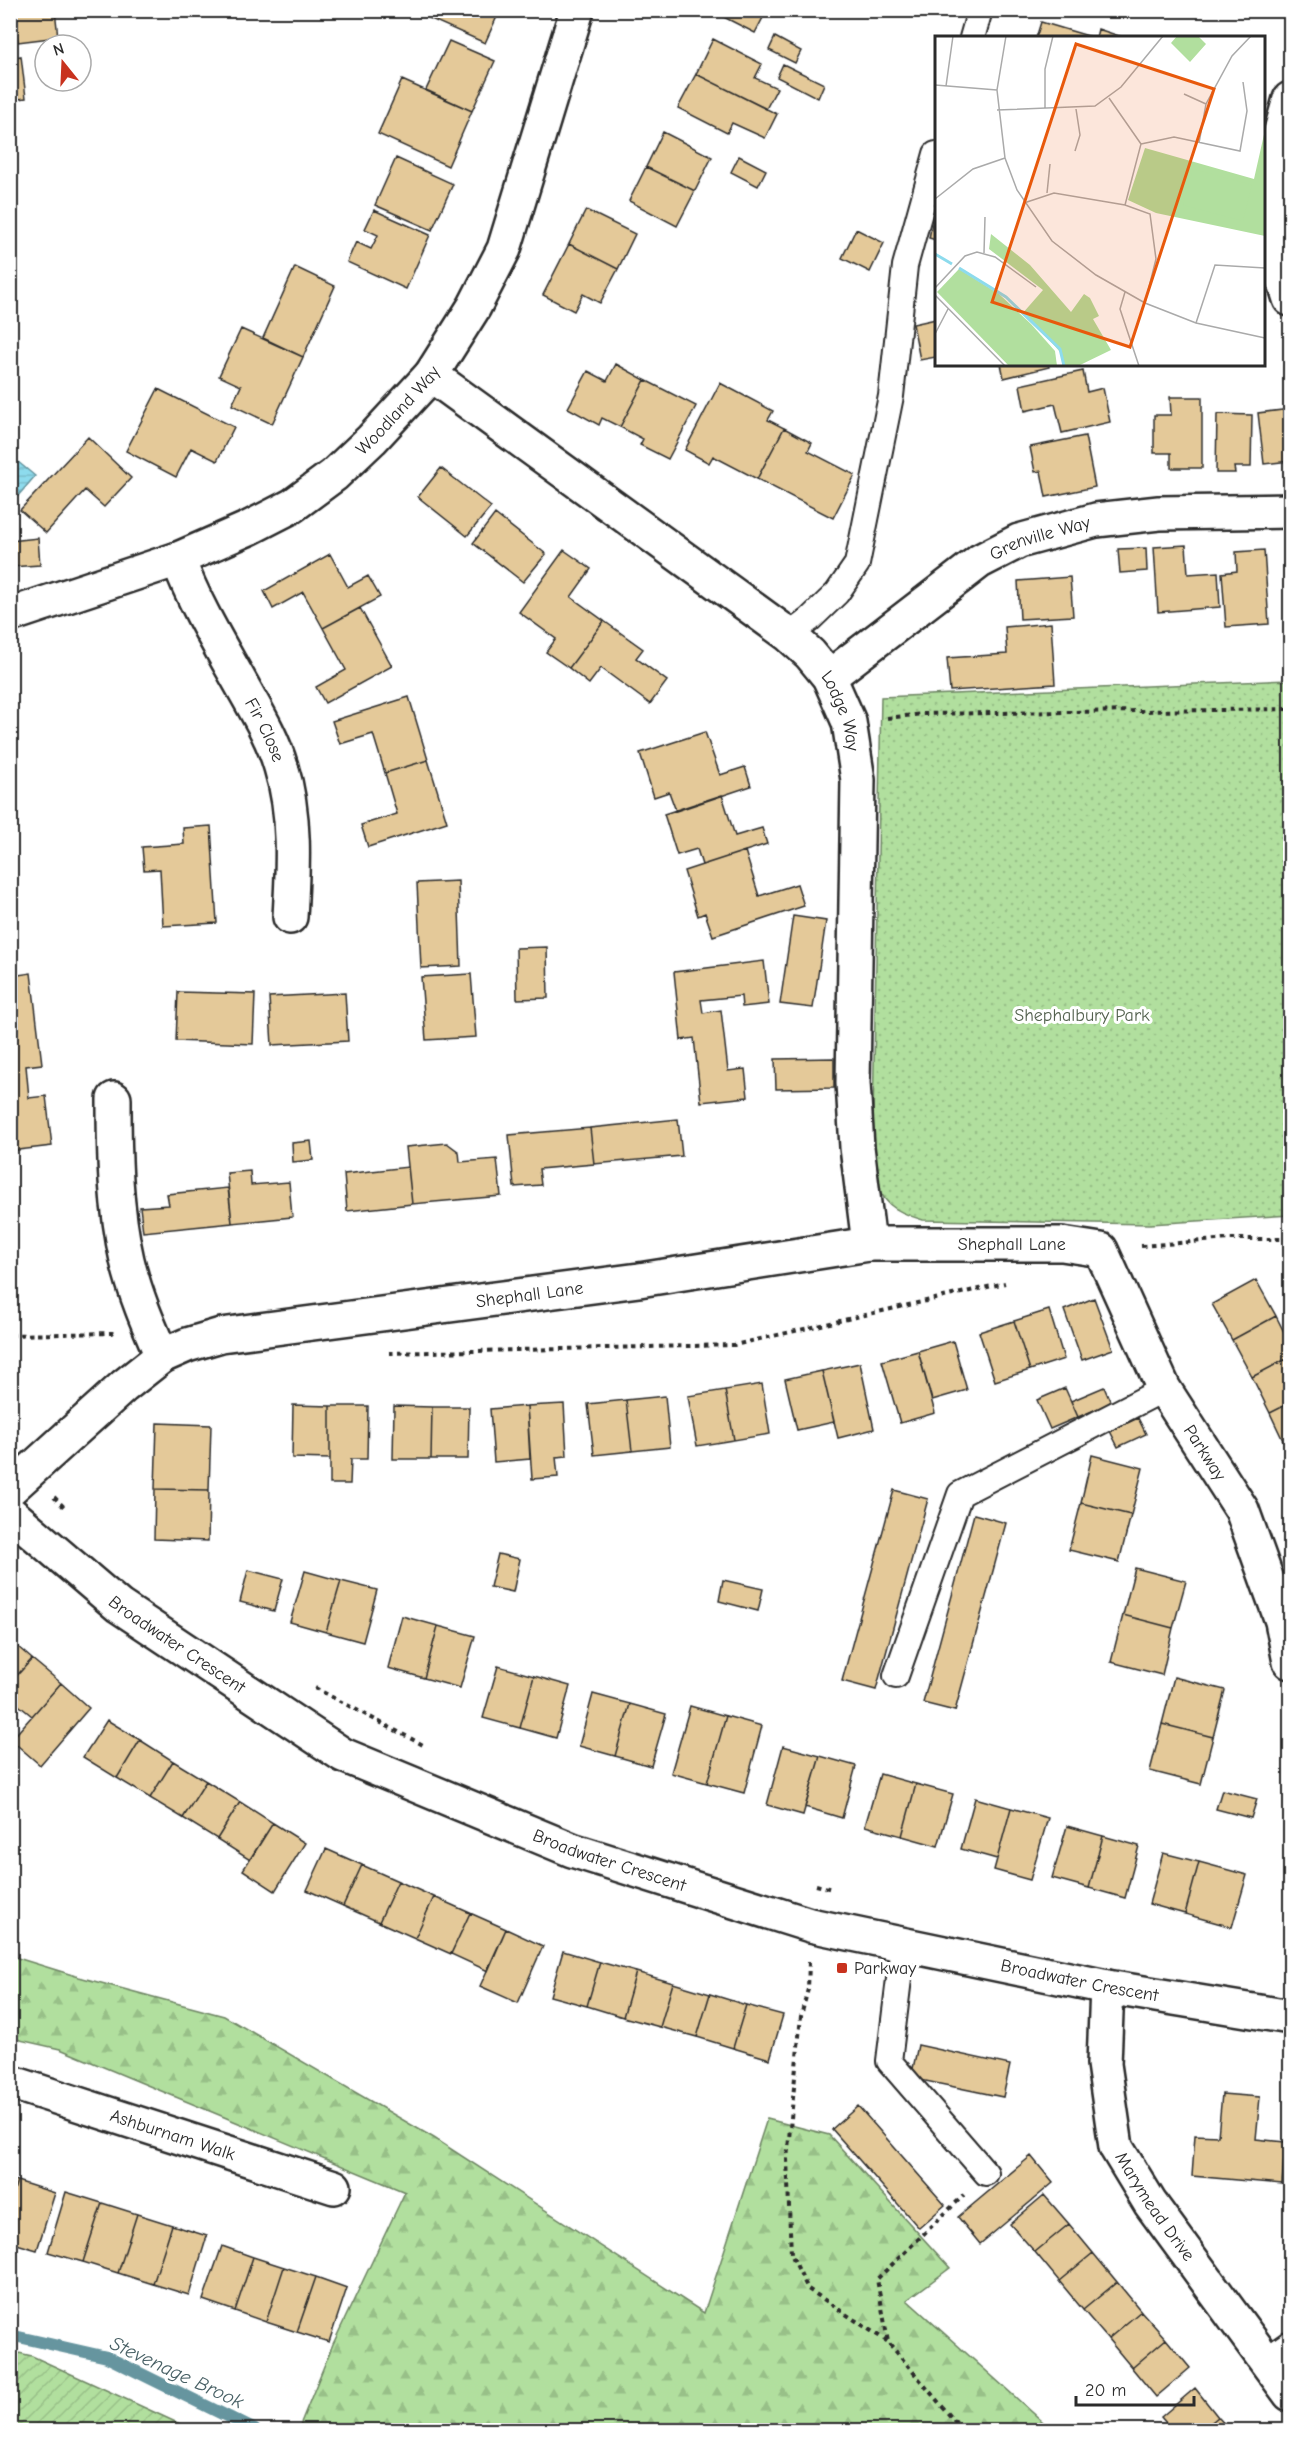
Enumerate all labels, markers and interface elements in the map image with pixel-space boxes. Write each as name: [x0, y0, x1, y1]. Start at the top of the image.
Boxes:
north arrow: [33, 33, 93, 93]
inset map: [935, 36, 1265, 366]
text: N: [51, 40, 66, 60]
street label: Woodland Way: [352, 362, 445, 460]
street label: Grenville Way: [986, 512, 1093, 565]
street label: Lodge Way: [817, 666, 864, 753]
street label: Fir Close: [240, 694, 289, 765]
park label: Shephalbury Park: [1014, 1005, 1150, 1026]
street label: Shephall Lane: [958, 1234, 1066, 1255]
street label: Shephall Lane: [475, 1277, 585, 1312]
street label: Parkway: [1179, 1421, 1231, 1486]
street label: Broadwater Crescent: [104, 1592, 250, 1699]
street label: Broadwater Crescent: [530, 1825, 689, 1896]
street label: Broadwater Crescent: [999, 1955, 1161, 2006]
place label: Parkway: [854, 1958, 917, 1979]
marker: Parkway: [835, 1961, 849, 1975]
street label: Ashburnam Walk: [107, 2105, 238, 2165]
street label: Marymead Drive: [1110, 2148, 1199, 2265]
water label: Stevenage Brook: [106, 2331, 247, 2414]
scale bar: [1076, 2369, 1194, 2407]
text: 20 m: [1085, 2380, 1126, 2401]

